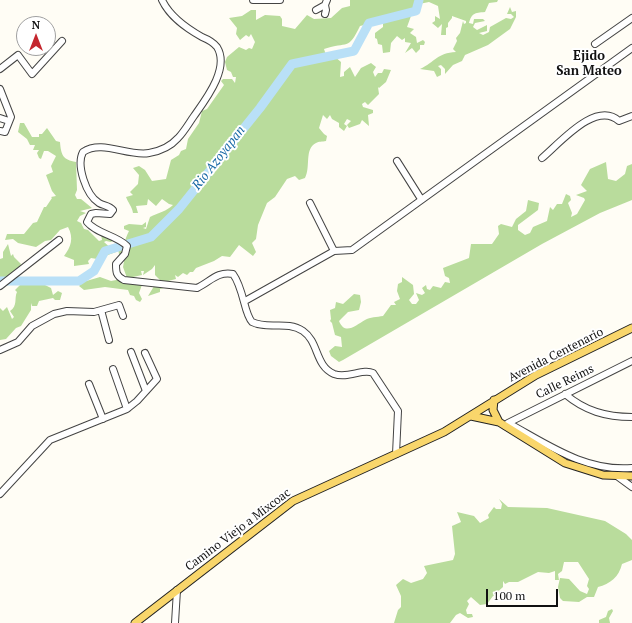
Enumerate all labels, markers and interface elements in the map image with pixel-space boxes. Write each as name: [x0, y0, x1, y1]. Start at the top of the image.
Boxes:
north arrow: [16, 16, 56, 56]
text: N: [32, 18, 40, 32]
district label: Ejido San Mateo: [556, 48, 622, 79]
water label: Rio Azoyapan: [189, 123, 249, 193]
street label: Avenida Centenario: [506, 325, 606, 385]
street label: Calle Reims: [534, 362, 596, 402]
street label: Camino Viejo a Mixcoac: [183, 486, 293, 574]
scale bar: [488, 581, 560, 607]
text: 100 m: [493, 588, 525, 603]

